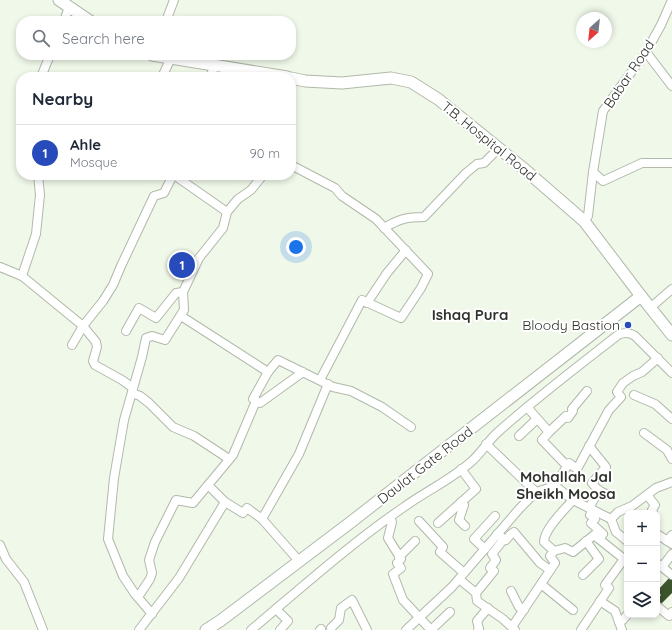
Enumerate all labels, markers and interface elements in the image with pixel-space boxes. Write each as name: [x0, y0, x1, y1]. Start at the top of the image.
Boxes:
north arrow: [576, 12, 612, 48]
search box: [16, 16, 296, 60]
icon: search: [30, 27, 52, 49]
text: Search here: [62, 29, 145, 48]
street label: Babar Road: [600, 36, 658, 112]
text: Nearby: [32, 88, 93, 109]
street label: T.B. Hospital Road: [438, 97, 540, 185]
text: Ahle: [70, 135, 101, 154]
text: 1: [42, 145, 48, 161]
text: 90 m: [250, 145, 280, 161]
text: Mosque: [70, 154, 117, 170]
your location: [286, 237, 306, 257]
pin: 1: [169, 250, 195, 280]
district label: Ishaq Pura: [432, 305, 508, 324]
place label: Bloody Bastion: [522, 316, 620, 334]
marker: Bloody Bastion: [623, 320, 633, 330]
street label: Daulat Gate Road: [374, 422, 476, 508]
district label: Mohallah Jal Sheikh Moosa: [516, 467, 616, 503]
map controls: [624, 510, 660, 618]
button: +: [624, 510, 660, 546]
button: −: [624, 546, 660, 582]
button: layers: [624, 582, 660, 618]

